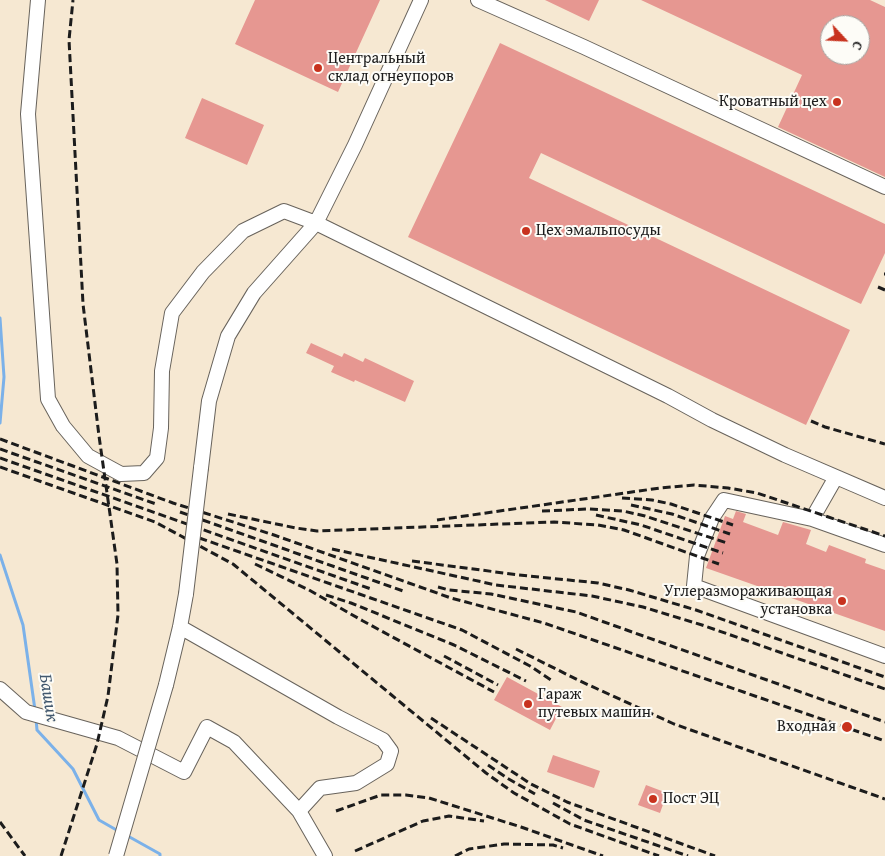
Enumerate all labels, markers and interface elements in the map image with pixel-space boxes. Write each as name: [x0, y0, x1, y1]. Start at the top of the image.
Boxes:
north arrow: [820, 15, 870, 65]
text: С: [847, 38, 868, 54]
place label: Центральный склад огнеупоров: [328, 49, 454, 87]
marker: Центральный склад огнеупоров: [312, 62, 324, 74]
place label: Кроватный цех: [719, 92, 827, 112]
marker: Кроватный цех: [831, 96, 843, 108]
place label: Цех эмальпосуды: [536, 221, 661, 241]
marker: Цех эмальпосуды: [520, 225, 532, 237]
place label: Углеразмораживающая установка: [664, 582, 832, 620]
marker: Углеразмораживающая установка: [836, 595, 848, 607]
water label: Башик: [34, 672, 62, 724]
place label: Гараж путевых машин: [538, 685, 651, 723]
marker: Гараж путевых машин: [522, 698, 534, 710]
place label: Входная: [777, 717, 836, 737]
marker: Входная: [840, 720, 854, 734]
place label: Поcт ЭЦ: [663, 789, 719, 809]
marker: Поcт ЭЦ: [647, 793, 659, 805]

